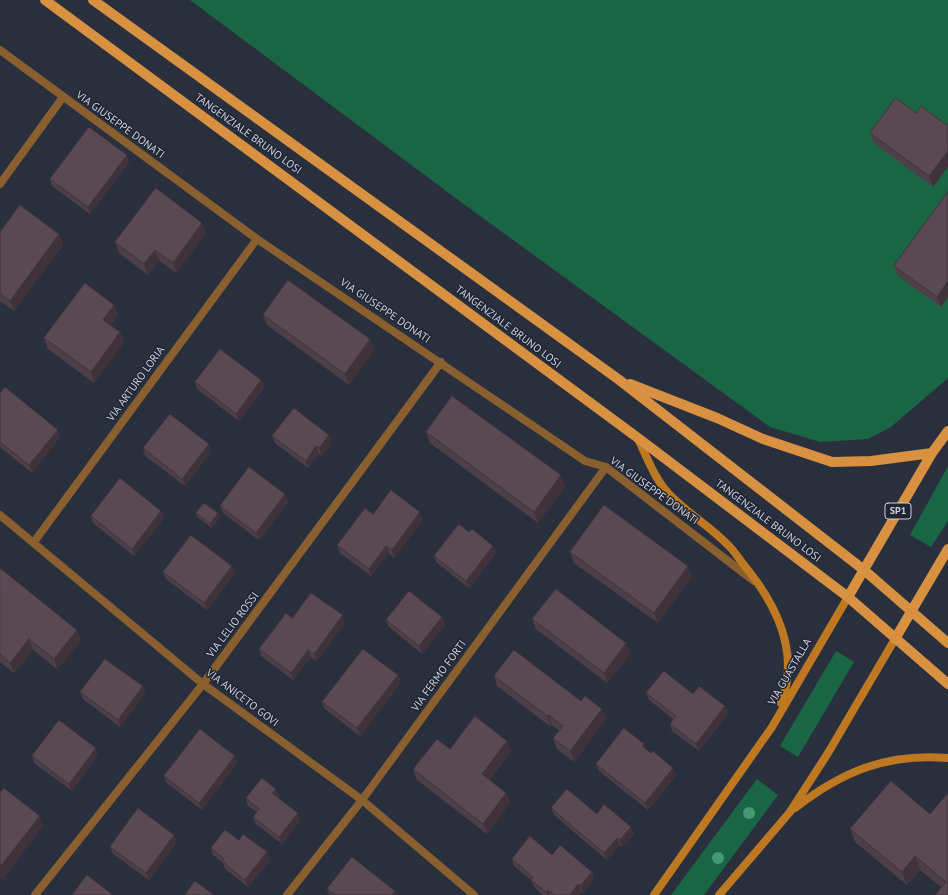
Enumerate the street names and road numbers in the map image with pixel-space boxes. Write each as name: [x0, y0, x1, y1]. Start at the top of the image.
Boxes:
street label: VIA GIUSEPPE DONATI: [73, 89, 167, 161]
street label: TANGENZIALE BRUNO LOSI: [192, 91, 304, 177]
street label: VIA GIUSEPPE DONATI: [337, 276, 433, 346]
street label: TANGENZIALE BRUNO LOSI: [453, 283, 563, 371]
street label: VIA ARTURO LORIA: [104, 344, 168, 424]
street label: VIA GIUSEPPE DONATI: [607, 455, 701, 527]
street label: TANGENZIALE BRUNO LOSI: [713, 477, 823, 565]
road number: SP1: [885, 503, 911, 519]
street label: VIA LELIO ROSSI: [204, 590, 262, 660]
street label: VIA GUASTALLA: [766, 636, 814, 708]
street label: VIA FERMO FORTI: [409, 638, 469, 714]
street label: VIA ANICETO GOVI: [203, 666, 281, 730]

